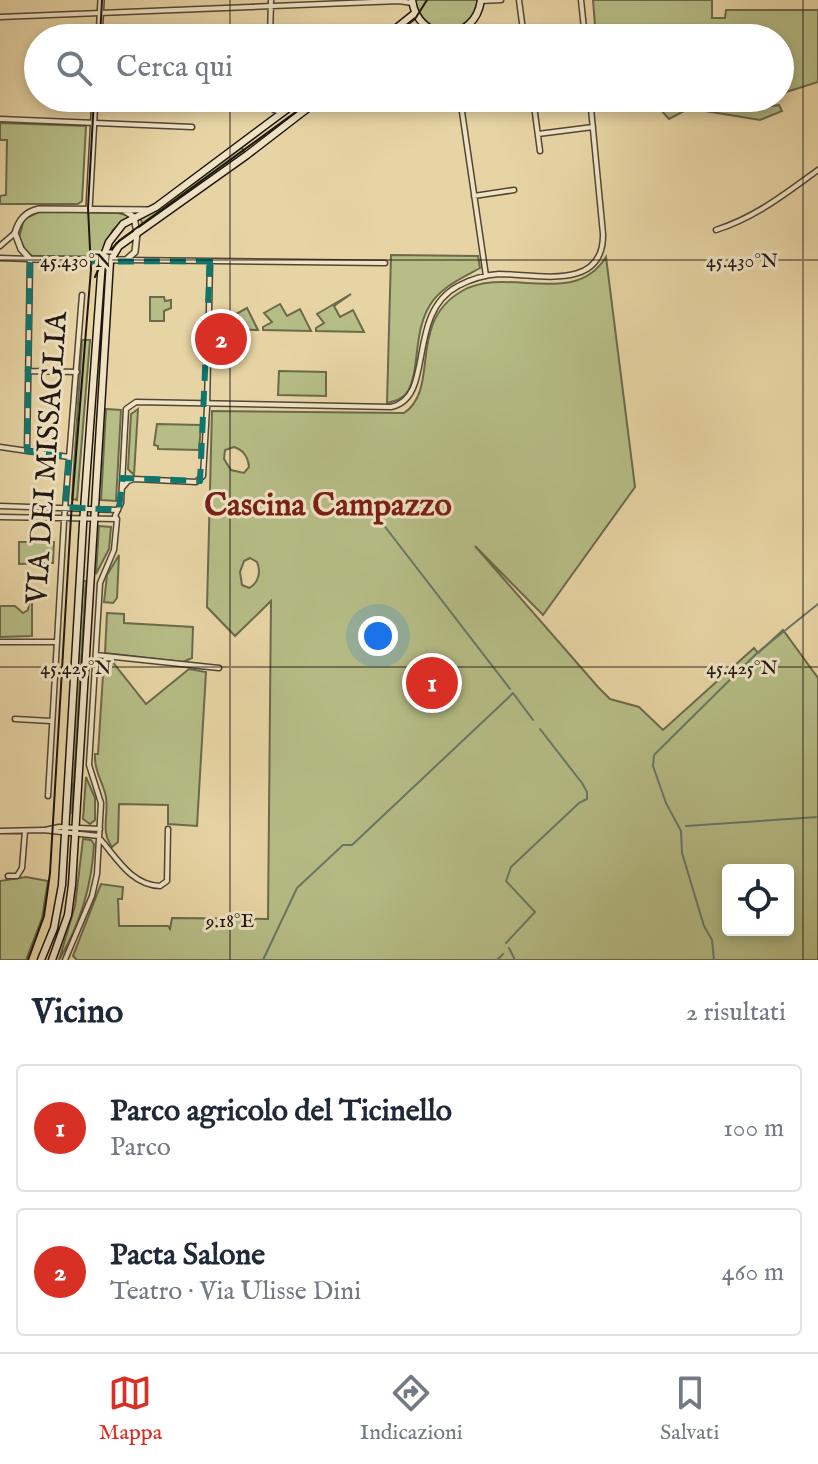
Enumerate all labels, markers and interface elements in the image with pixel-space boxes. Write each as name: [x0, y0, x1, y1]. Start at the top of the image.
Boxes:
search box: [24, 24, 794, 112]
icon: search: [52, 46, 96, 90]
text: Cerca qui: [116, 49, 233, 87]
text: 45.430°N: [40, 249, 112, 274]
text: 45.430°N: [706, 249, 778, 274]
pin: 2: [195, 309, 247, 369]
street label: VIA DEI MISSAGLIA: [19, 310, 77, 607]
district label: Cascina Campazzo: [204, 486, 452, 527]
your location: [358, 616, 398, 656]
pin: 1: [406, 653, 458, 713]
text: 45.425°N: [40, 656, 112, 681]
text: 45.425°N: [706, 656, 778, 681]
map controls: [722, 864, 794, 936]
button: locate: [722, 864, 794, 936]
text: 9.18°E: [205, 909, 254, 934]
text: Vicino: [32, 991, 123, 1034]
text: 2 risultati: [686, 996, 786, 1029]
text: Parco agricolo del Ticinello: [110, 1093, 452, 1131]
text: 1: [55, 1112, 65, 1145]
text: 100 m: [723, 1112, 784, 1145]
text: Parco: [110, 1131, 171, 1164]
text: Pacta Salone: [110, 1237, 265, 1275]
text: 2: [54, 1256, 66, 1289]
text: 460 m: [722, 1256, 784, 1289]
text: Teatro · Via Ulisse Dini: [110, 1275, 361, 1308]
tab: Mappa: [99, 1371, 162, 1447]
tab: Indicazioni: [360, 1371, 463, 1447]
tab: Salvati: [660, 1371, 719, 1447]

